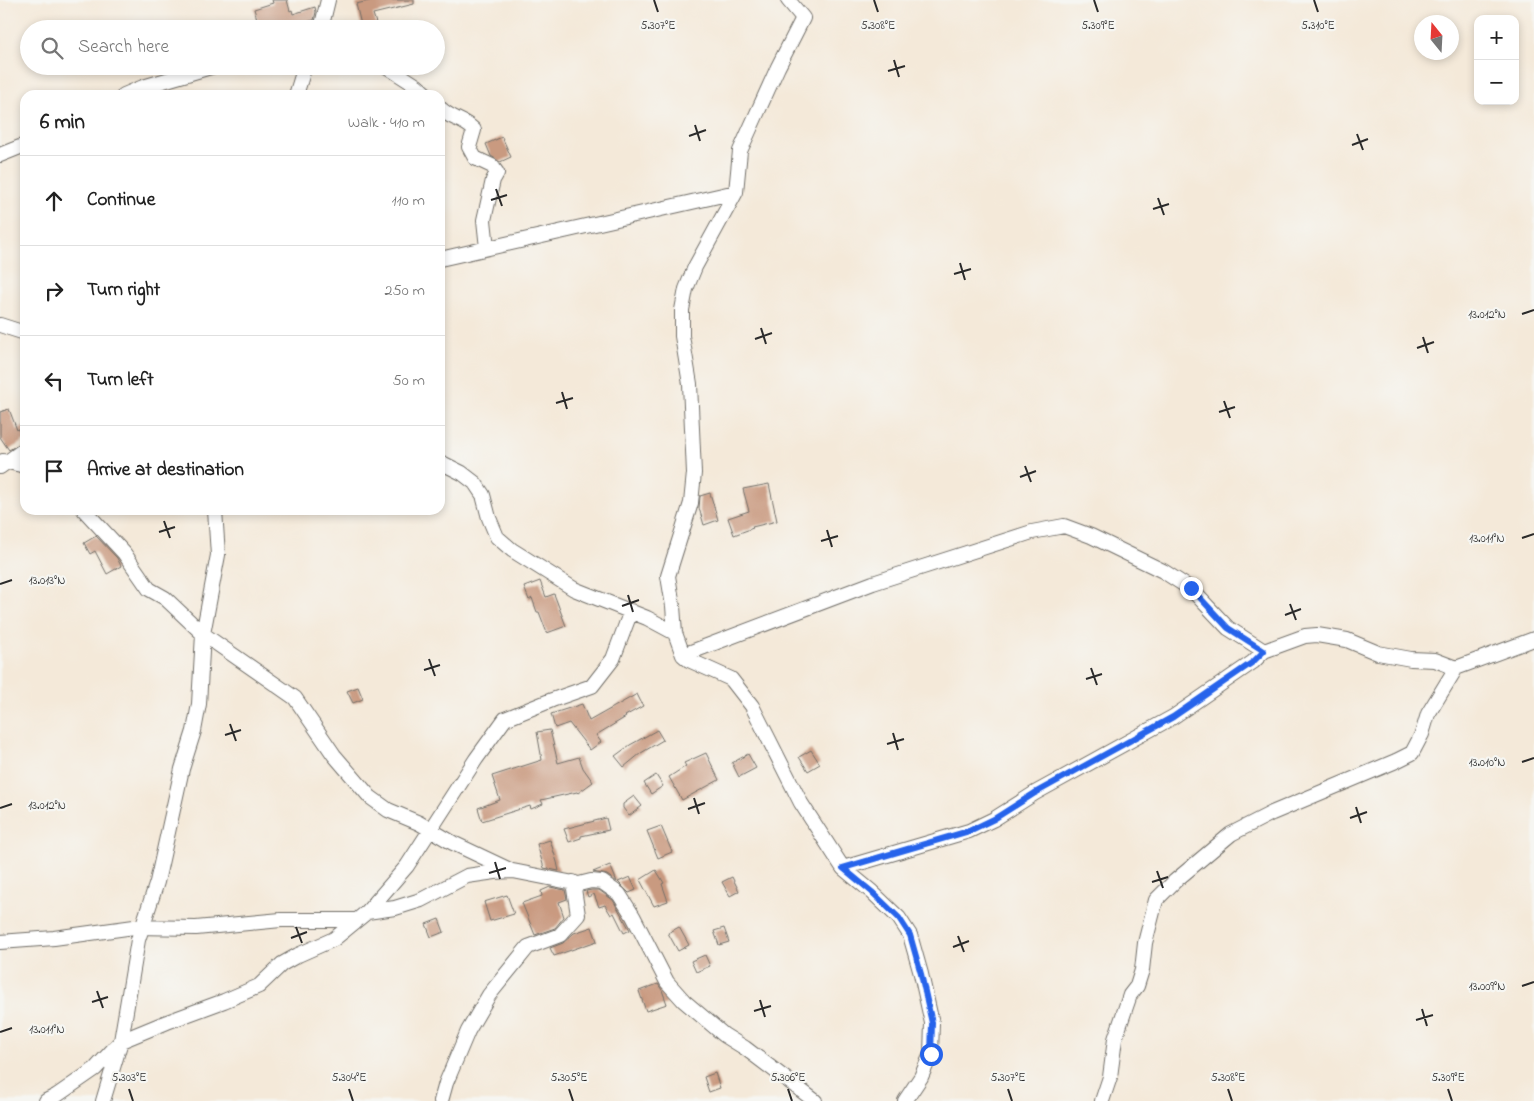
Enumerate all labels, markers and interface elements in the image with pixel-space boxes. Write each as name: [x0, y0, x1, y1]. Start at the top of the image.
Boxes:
north arrow: [1414, 15, 1459, 60]
map controls: [1474, 15, 1519, 105]
button: +: [1474, 15, 1519, 60]
text: 5.307°E: [641, 17, 675, 35]
text: 5.308°E: [861, 17, 895, 35]
text: 5.309°E: [1081, 17, 1115, 35]
text: 5.310°E: [1301, 17, 1335, 35]
search box: [20, 20, 445, 75]
icon: search: [38, 34, 66, 62]
text: Search here: [78, 34, 169, 61]
button: −: [1474, 60, 1519, 105]
text: 6 min: [40, 108, 85, 138]
text: Walk · 410 m: [348, 111, 425, 135]
icon: ahead: [40, 187, 68, 215]
text: Continue: [87, 187, 155, 214]
text: 110 m: [391, 189, 425, 213]
icon: right: [40, 277, 68, 305]
text: Turn right: [87, 277, 160, 304]
text: 250 m: [385, 279, 425, 303]
text: 13.012°N: [1468, 306, 1506, 324]
icon: left: [40, 367, 68, 395]
text: Turn left: [87, 367, 154, 394]
text: 50 m: [393, 369, 425, 393]
icon: arrive: [40, 457, 68, 485]
text: Arrive at destination: [87, 457, 244, 484]
text: 13.011°N: [1469, 530, 1505, 548]
text: 13.013°N: [29, 572, 65, 590]
route end: [1180, 577, 1203, 600]
text: 13.010°N: [1469, 754, 1505, 772]
text: 13.012°N: [28, 797, 66, 815]
text: 13.009°N: [1469, 978, 1505, 996]
text: 13.011°N: [29, 1021, 65, 1039]
route start: [920, 1043, 943, 1066]
text: 5.303°E: [112, 1069, 146, 1087]
text: 5.304°E: [332, 1069, 366, 1087]
text: 5.305°E: [551, 1069, 587, 1087]
text: 5.306°E: [770, 1069, 806, 1087]
text: 5.307°E: [991, 1069, 1025, 1087]
text: 5.308°E: [1211, 1069, 1245, 1087]
text: 5.309°E: [1431, 1069, 1465, 1087]

